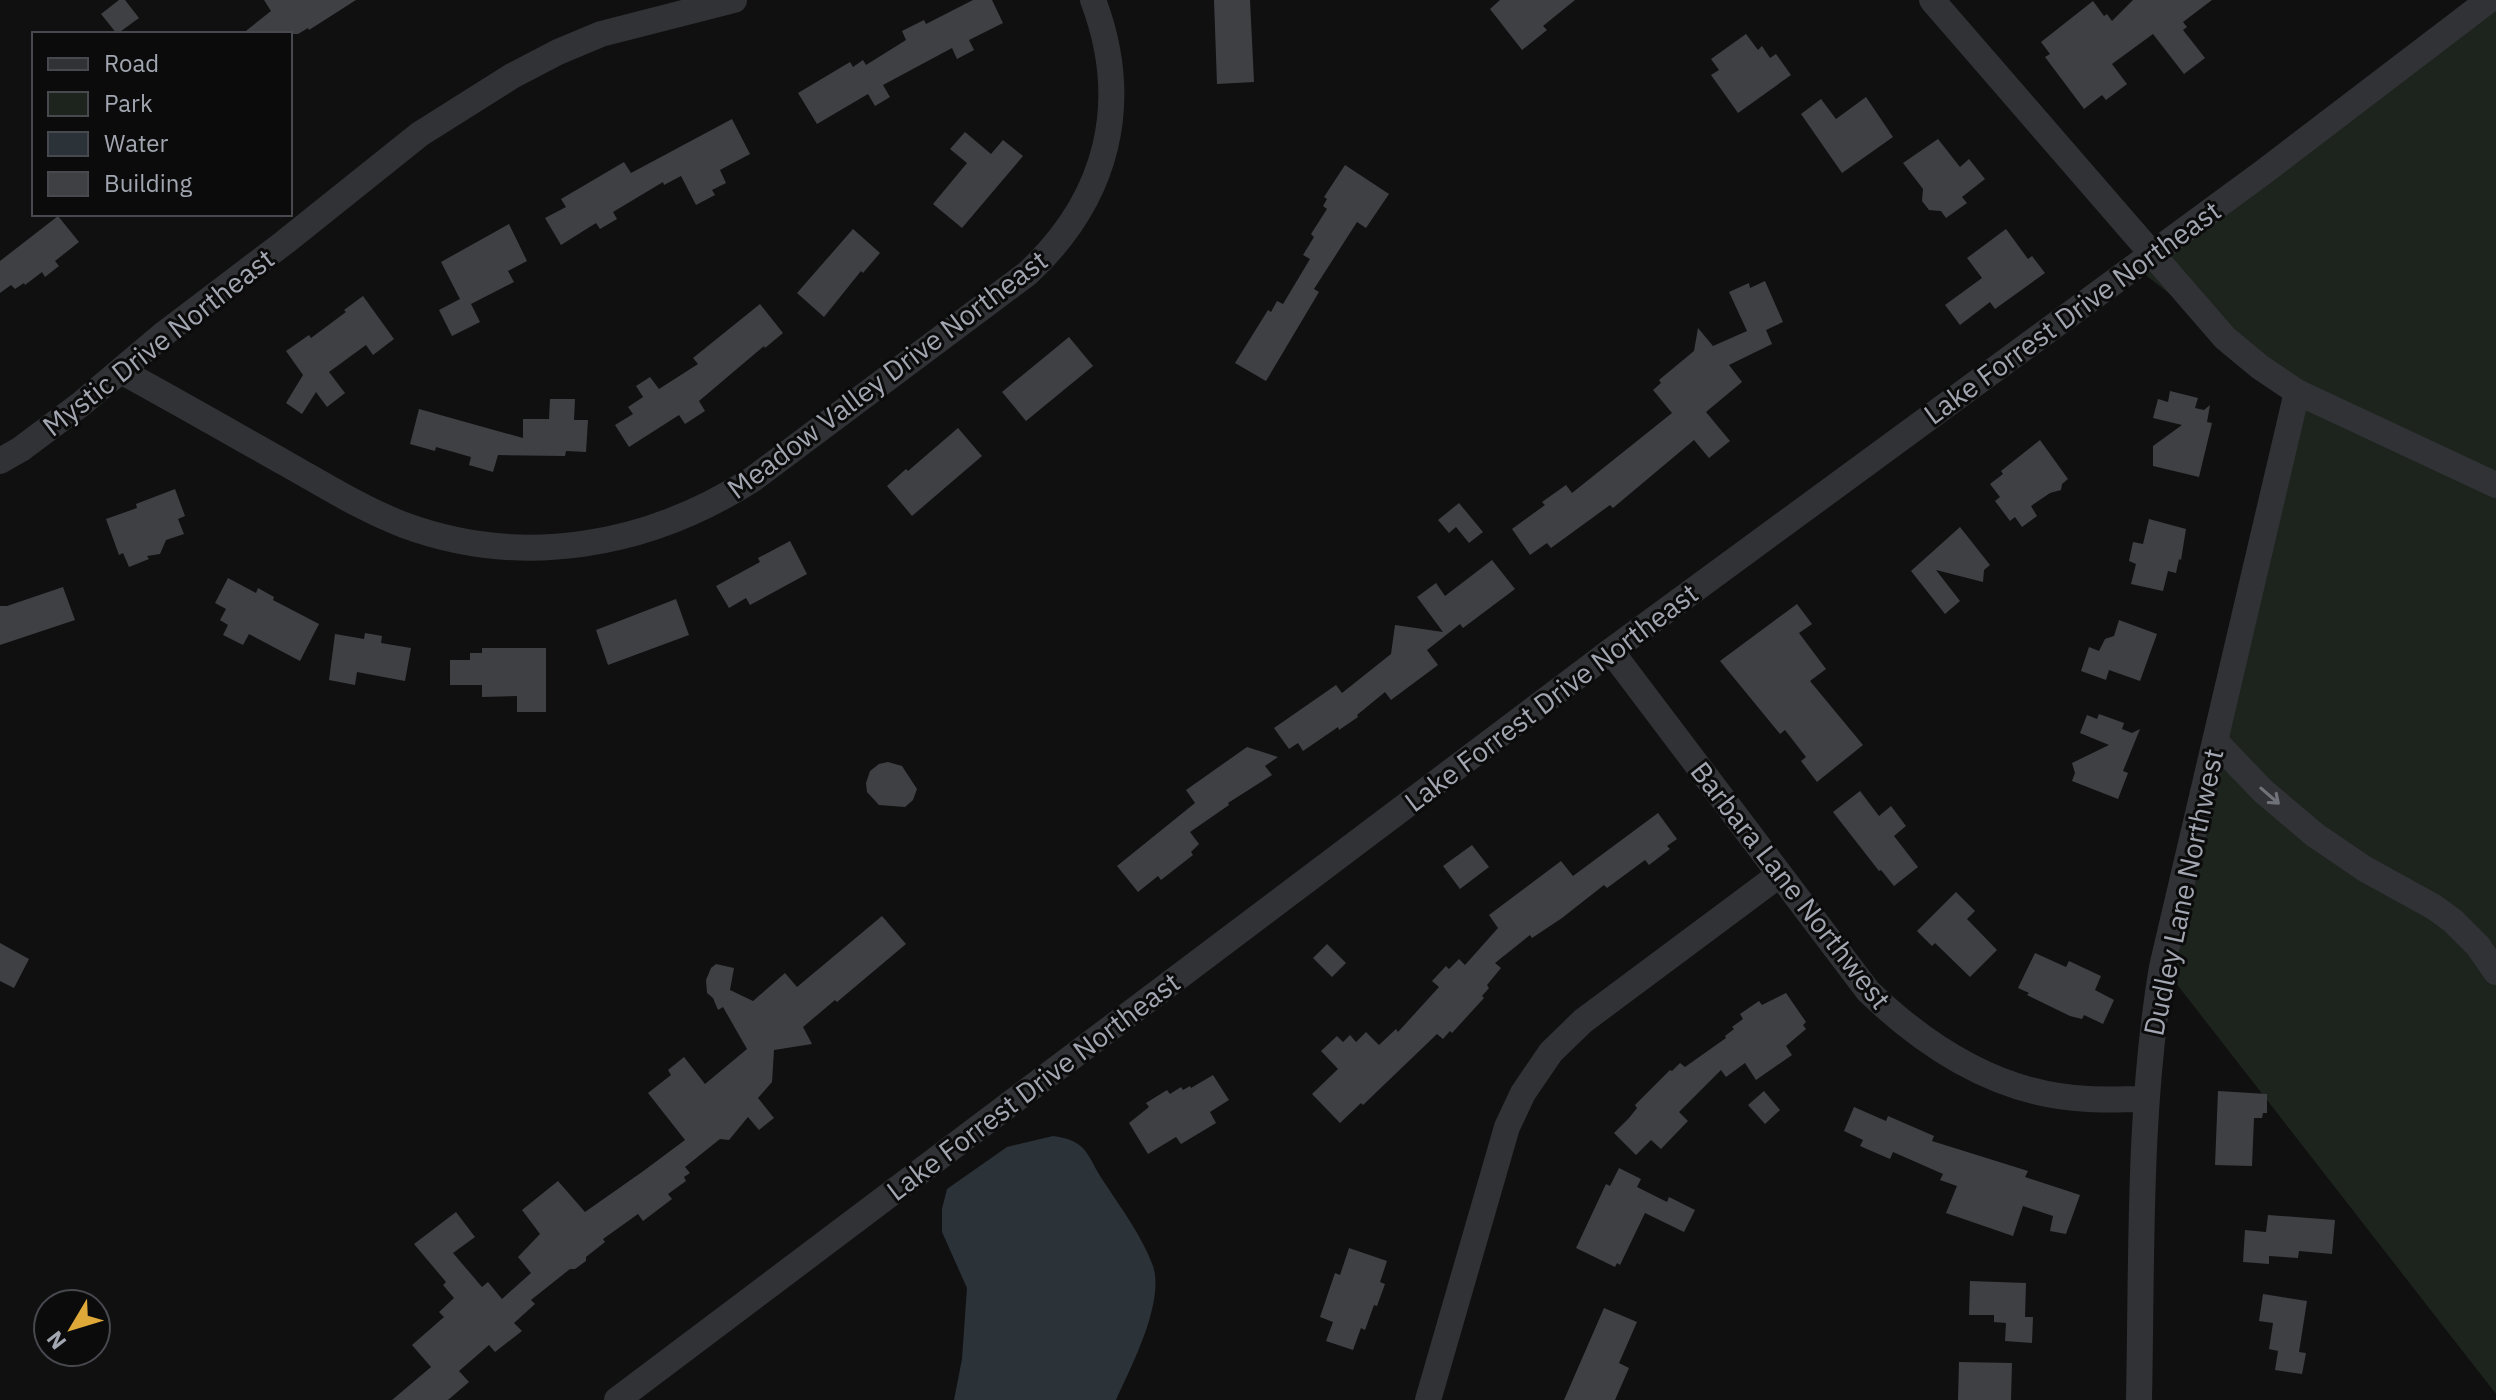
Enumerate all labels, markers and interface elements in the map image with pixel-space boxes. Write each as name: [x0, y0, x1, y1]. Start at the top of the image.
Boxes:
legend: [32, 32, 292, 216]
text: Road: [104, 47, 159, 79]
text: Park: [104, 87, 153, 119]
text: Water: [104, 127, 168, 159]
text: Building: [104, 167, 192, 199]
street label: Lake Forrest Drive Northeast: [1916, 192, 2228, 432]
street label: Mystic Drive Northeast: [35, 240, 281, 444]
street label: Meadow Valley Drive Northeast: [719, 241, 1055, 507]
street label: Lake Forrest Drive Northeast: [1397, 574, 1705, 820]
street label: Dudley Lane Northwest: [2134, 745, 2232, 1039]
street label: Barbara Lane Northwest: [1683, 754, 1899, 1016]
one-way arrow: [2259, 787, 2279, 805]
street label: Lake Forrest Drive Northeast: [879, 963, 1187, 1209]
north arrow: [32, 1288, 112, 1368]
text: N: [40, 1325, 72, 1356]

